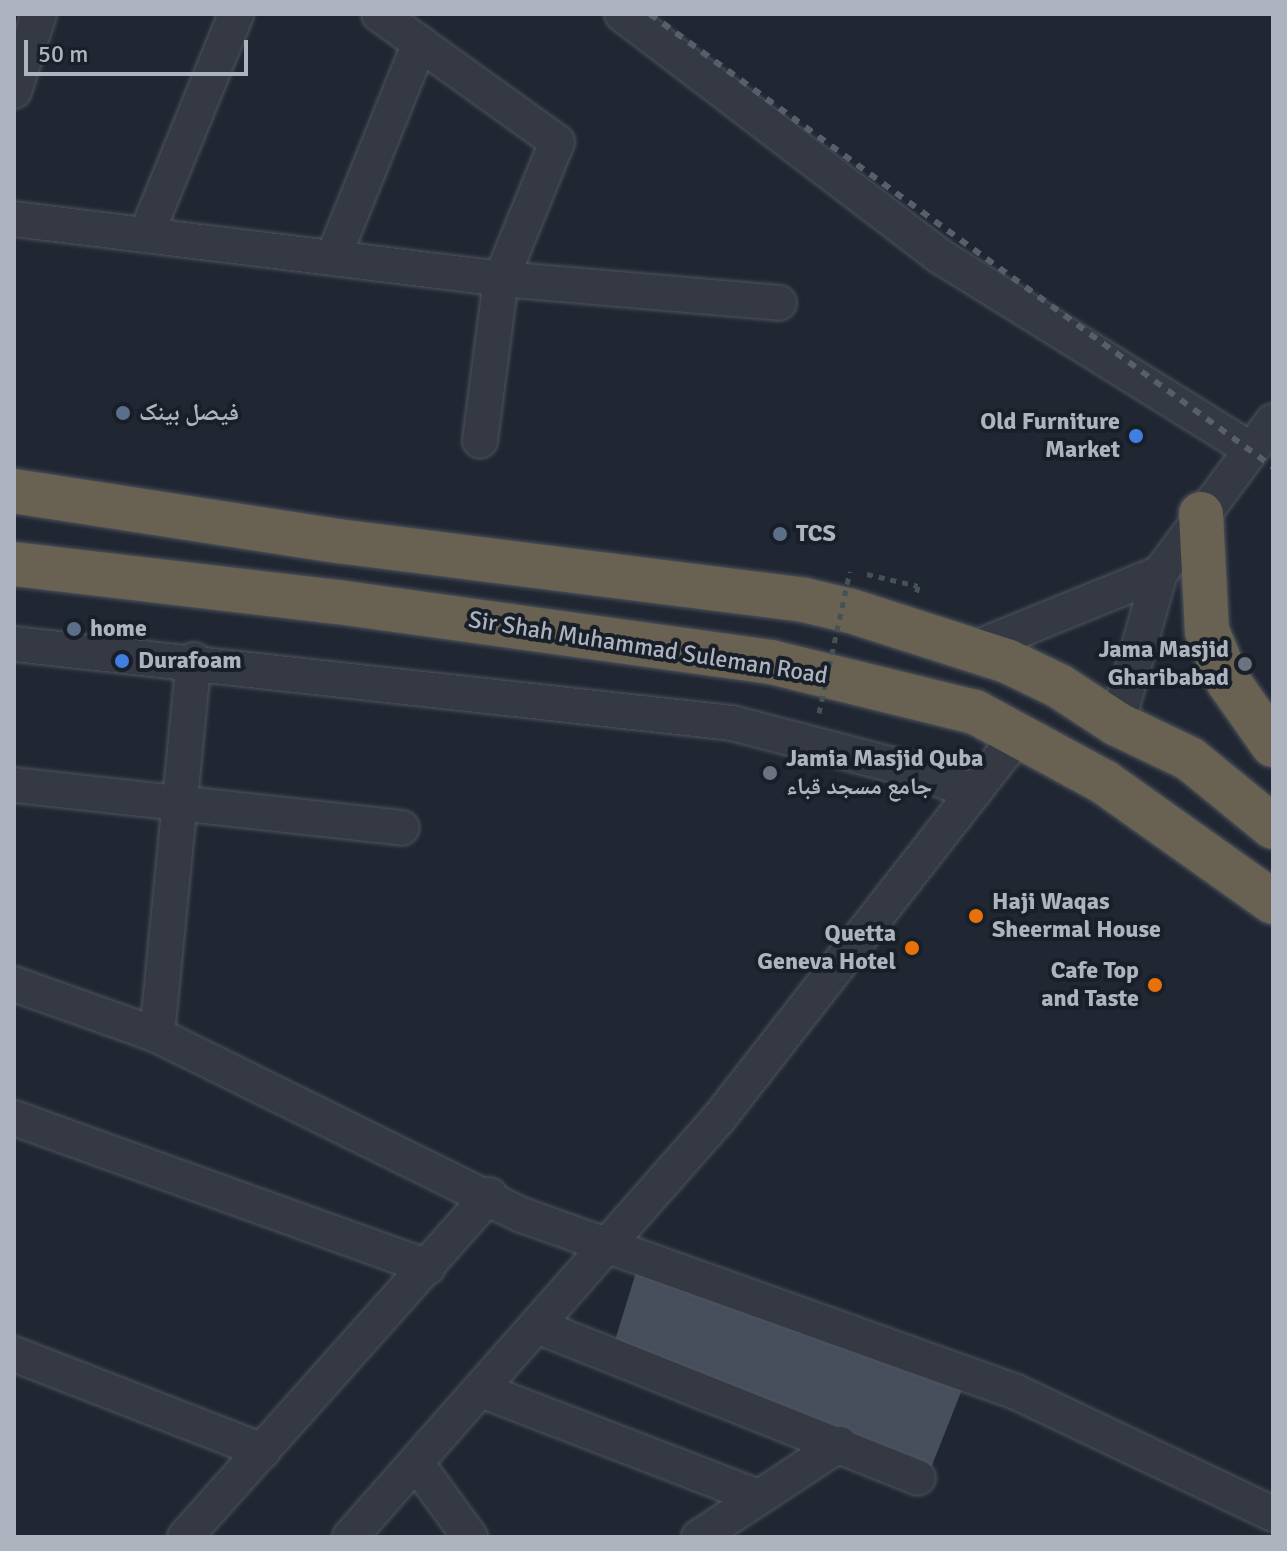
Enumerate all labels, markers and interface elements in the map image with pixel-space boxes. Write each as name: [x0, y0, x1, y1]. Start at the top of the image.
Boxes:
scale bar: [28, 24, 252, 74]
text: 50 m: [38, 39, 88, 69]
place label: فیصل بینک: [139, 399, 239, 427]
marker: فیصل بینک: [114, 404, 132, 422]
place label: Old Furniture Market: [980, 408, 1120, 464]
marker: Old Furniture Market: [1127, 427, 1145, 445]
place label: TCS: [796, 520, 836, 548]
marker: TCS: [771, 525, 789, 543]
street label: Sir Shah Muhammad Suleman Road: [466, 605, 830, 691]
place label: home: [90, 615, 147, 643]
marker: home: [65, 620, 83, 638]
place label: Jama Masjid Gharibabad: [1098, 636, 1229, 692]
place label: Durafoam: [138, 647, 242, 675]
marker: Durafoam: [113, 652, 131, 670]
marker: Jama Masjid Gharibabad: [1236, 655, 1254, 673]
place label: Jamia Masjid Quba جامع مسجد قباء: [786, 745, 983, 801]
marker: Jamia Masjid Quba جامع مسجد قباء: [761, 764, 779, 782]
place label: Haji Waqas Sheermal House: [992, 888, 1161, 944]
marker: Haji Waqas Sheermal House: [967, 907, 985, 925]
place label: Quetta Geneva Hotel: [757, 920, 896, 976]
marker: Quetta Geneva Hotel: [903, 939, 921, 957]
place label: Cafe Top and Taste: [1041, 957, 1139, 1013]
marker: Cafe Top and Taste: [1146, 976, 1164, 994]

